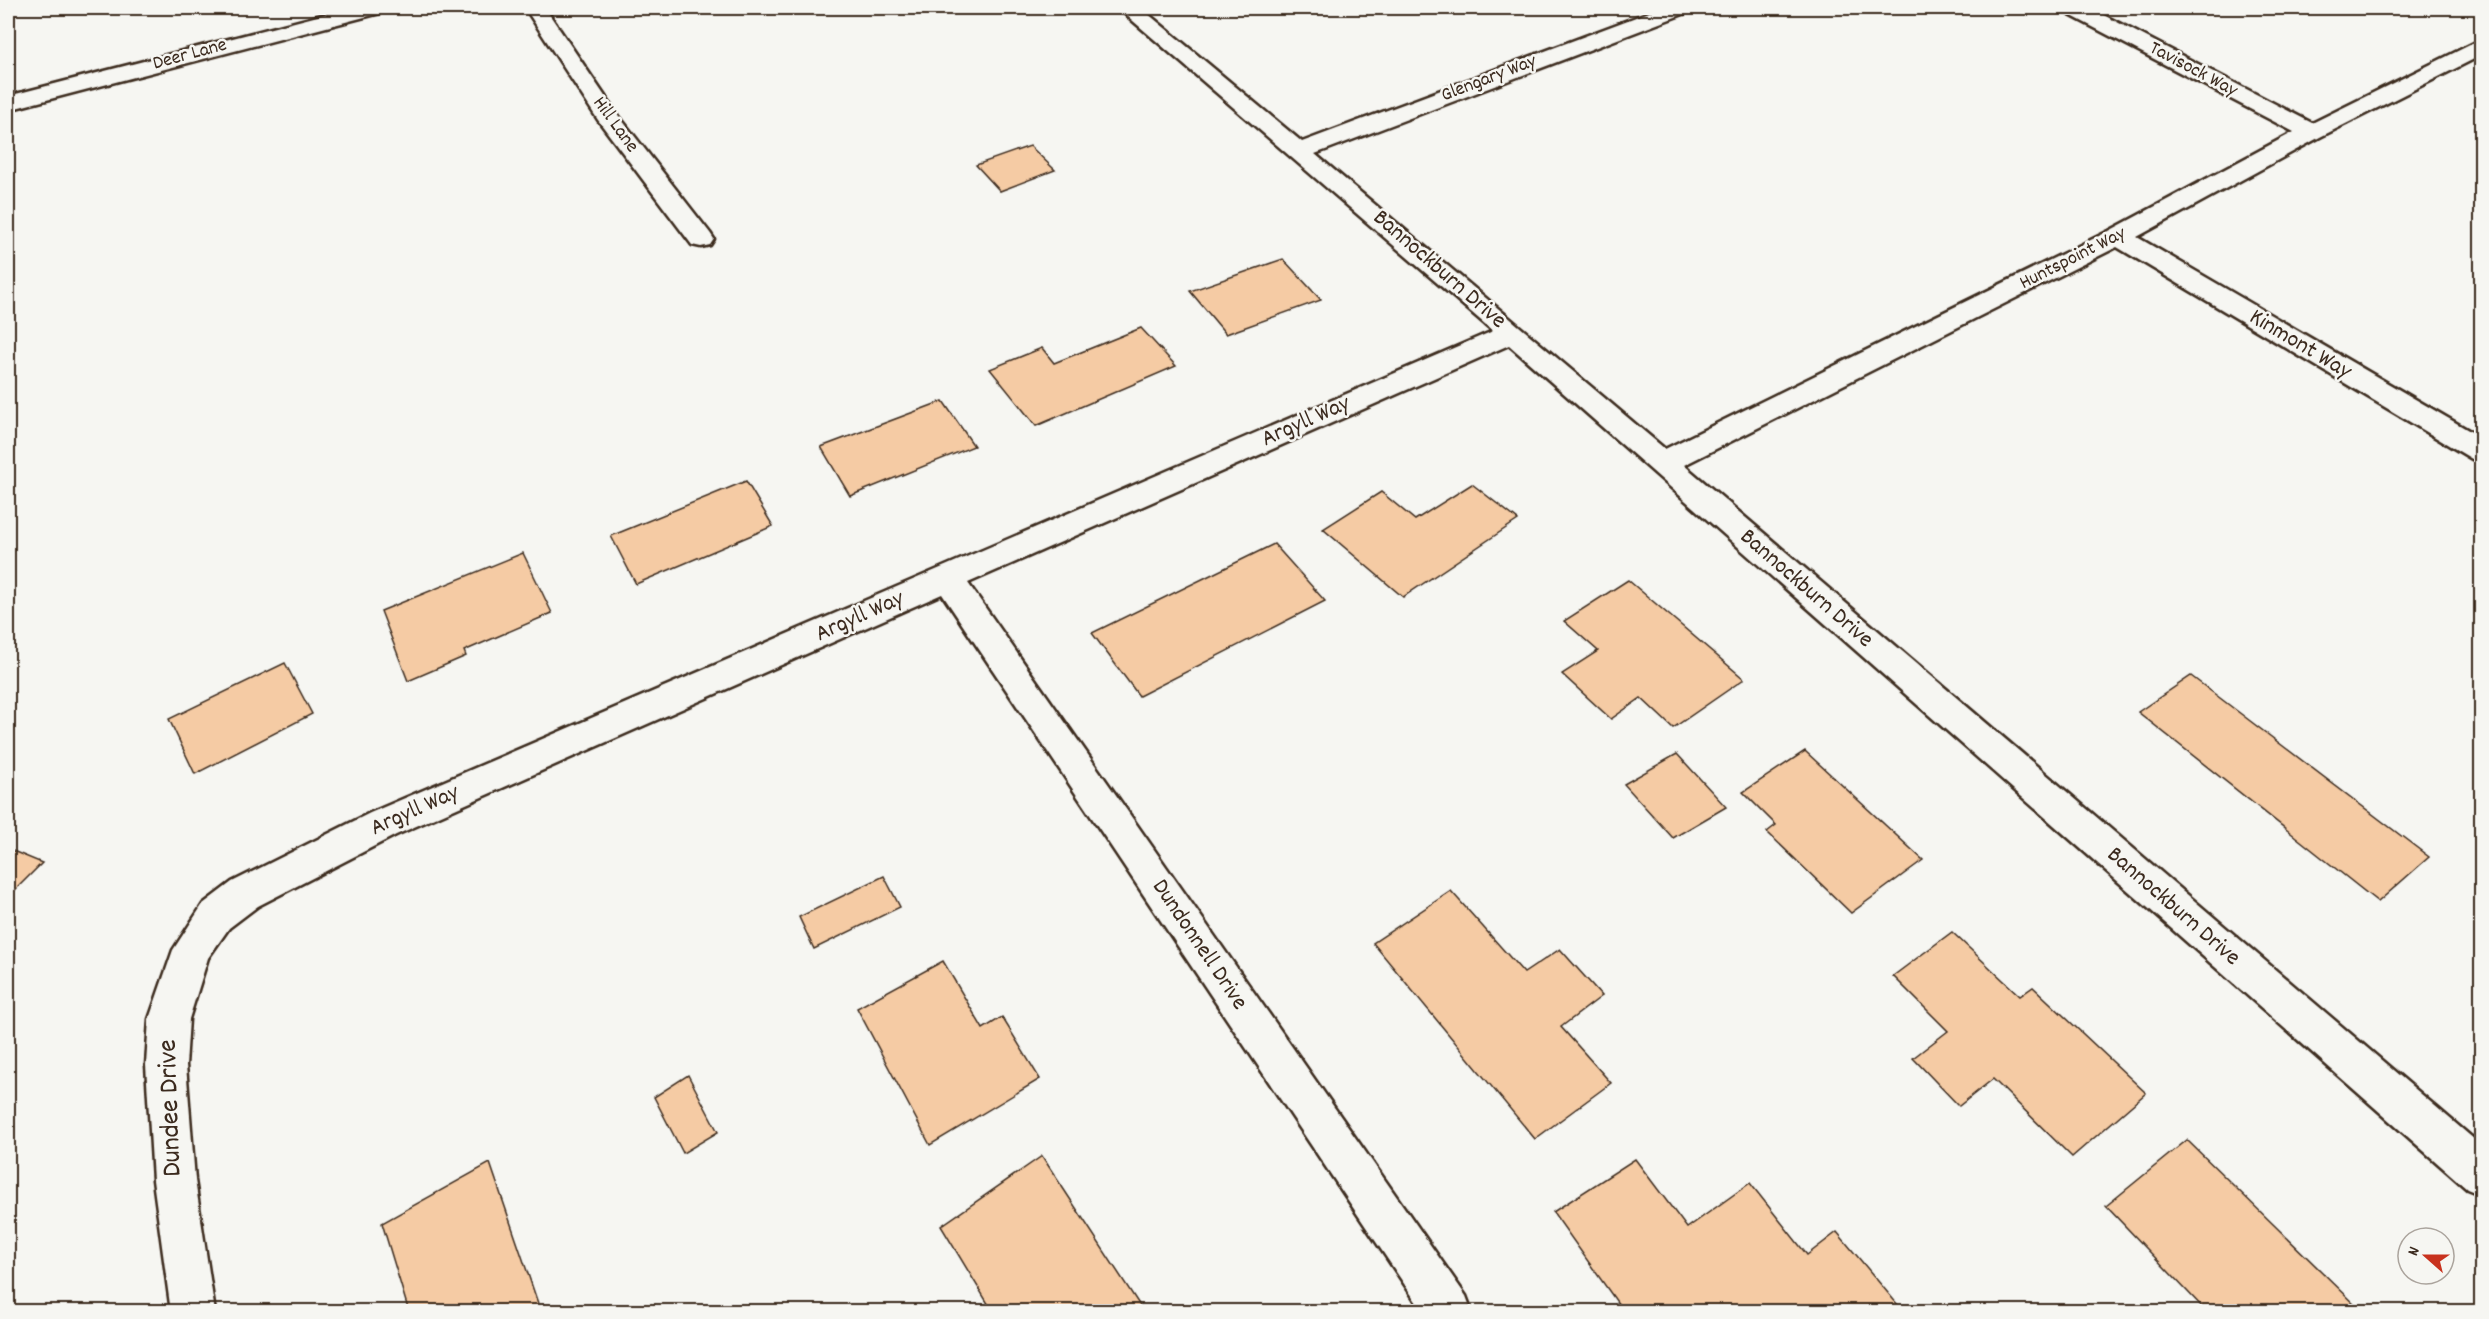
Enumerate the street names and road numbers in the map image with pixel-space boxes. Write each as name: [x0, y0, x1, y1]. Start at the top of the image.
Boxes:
street label: Deer Lane: [150, 32, 230, 78]
street label: Tavisock Way: [2144, 35, 2243, 105]
street label: Glengary Way: [1437, 48, 1542, 110]
street label: Hill Lane: [585, 91, 645, 159]
street label: Bannockburn Drive: [1365, 202, 1513, 338]
street label: Huntspoint Way: [2015, 220, 2132, 298]
street label: Kinmont Way: [2242, 301, 2359, 390]
street label: Argyll Way: [1256, 387, 1357, 457]
street label: Bannockburn Drive: [1732, 521, 1880, 657]
street label: Argyll Way: [810, 582, 911, 652]
street label: Argyll Way: [365, 776, 466, 846]
street label: Bannockburn Drive: [2099, 839, 2247, 975]
street label: Dundonnell Drive: [1143, 873, 1255, 1017]
street label: Dundee Drive: [150, 1039, 194, 1177]

